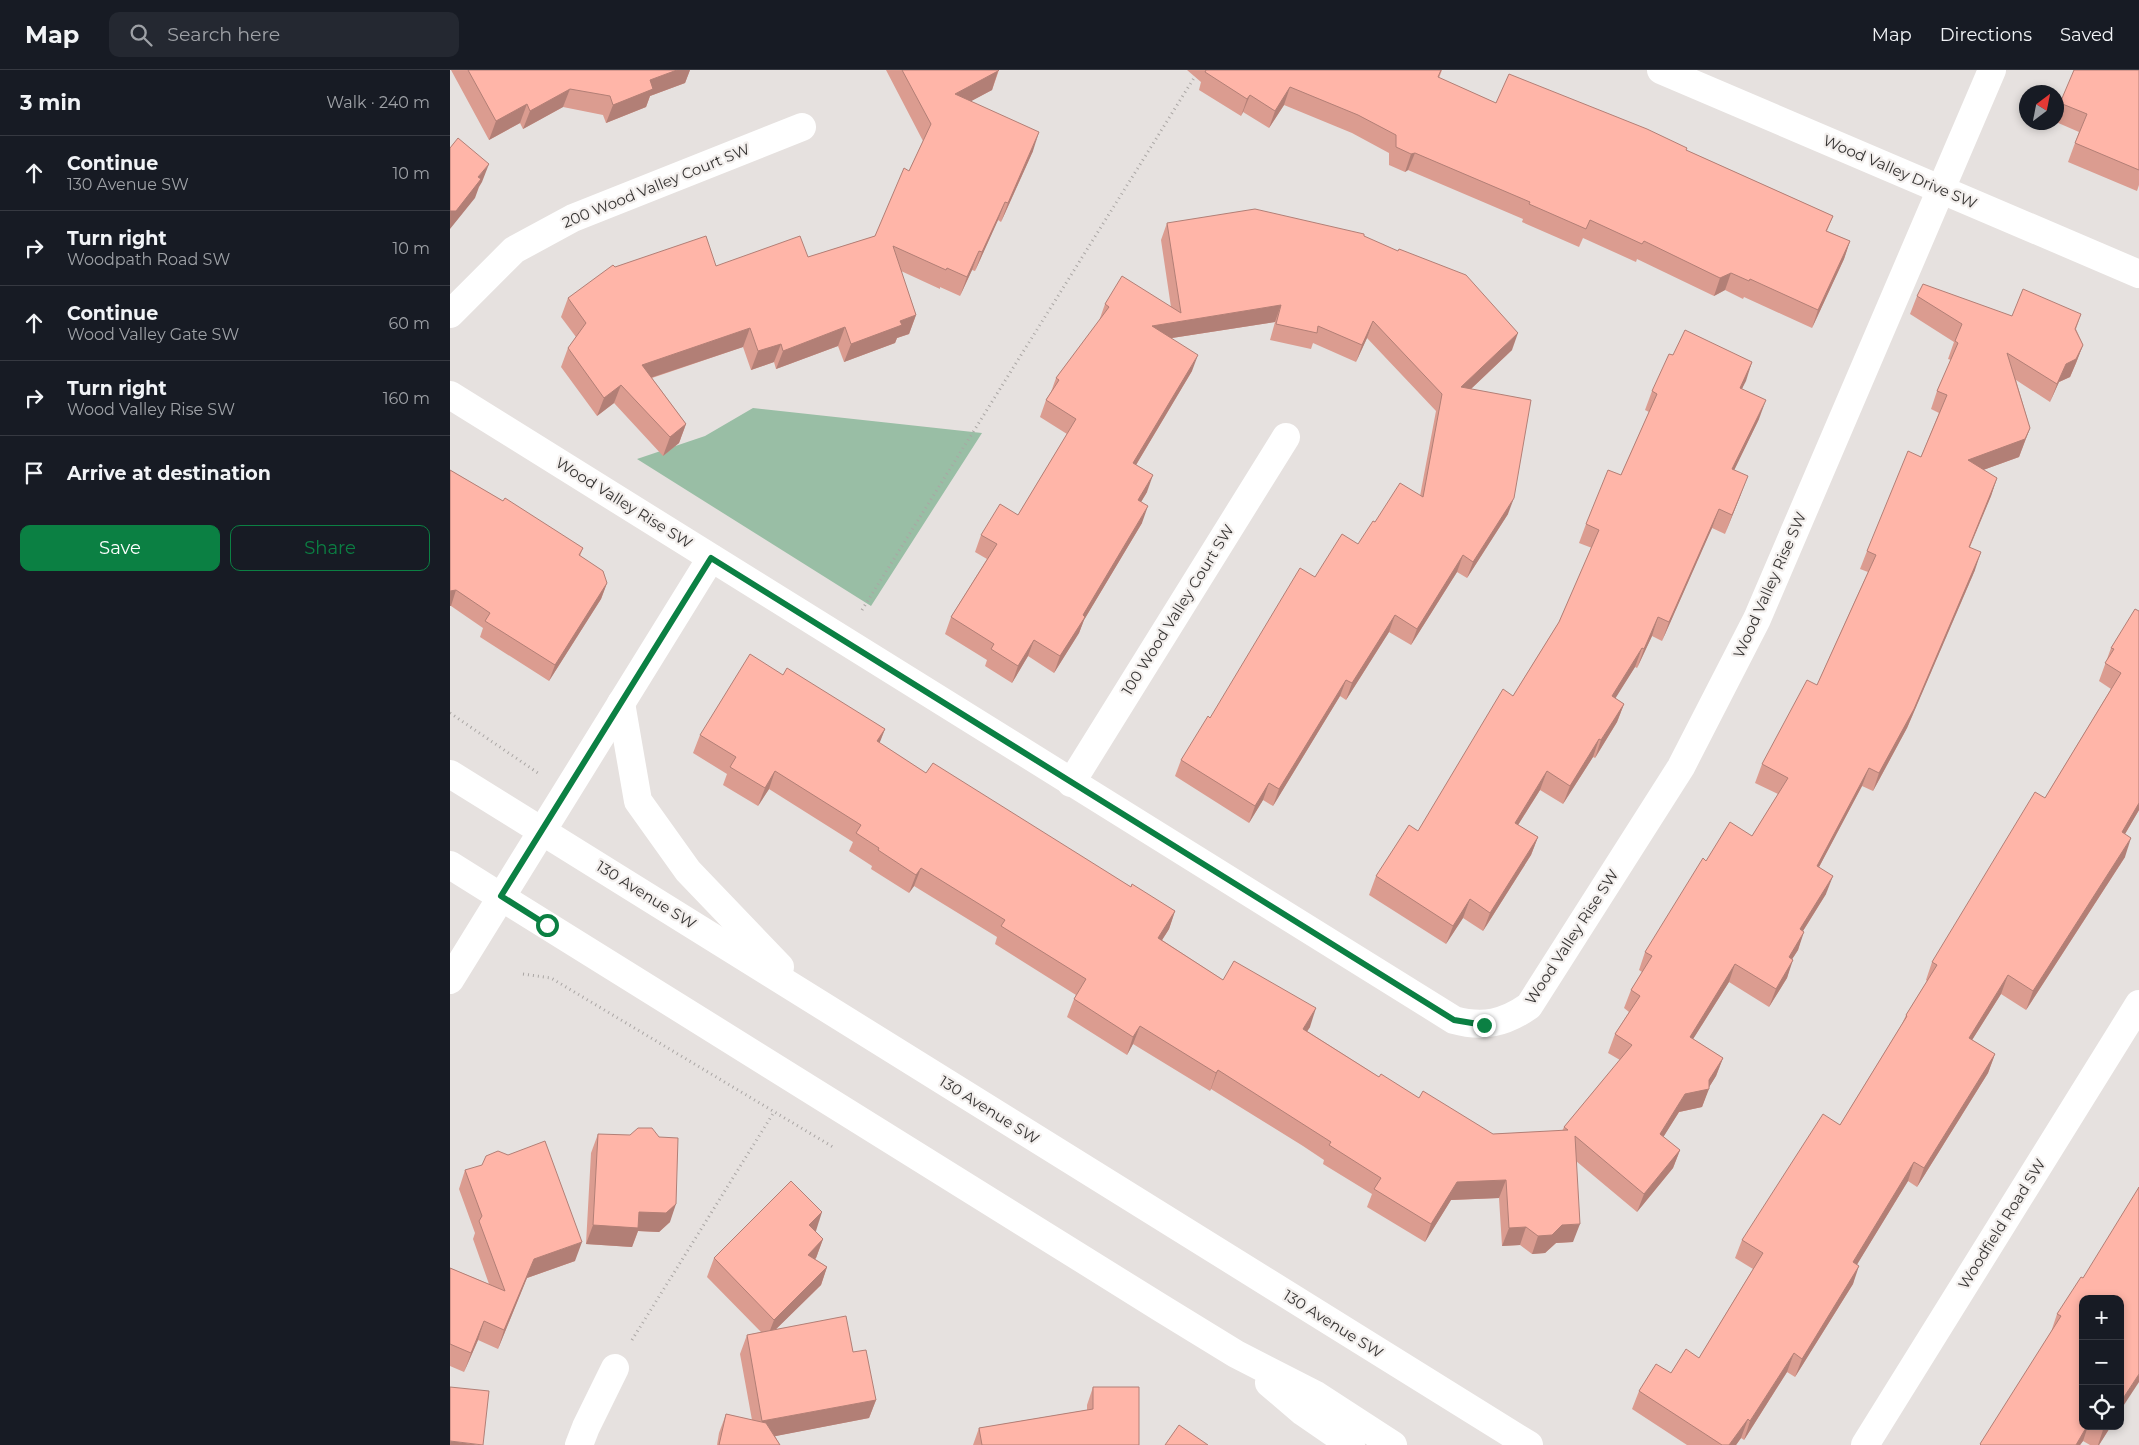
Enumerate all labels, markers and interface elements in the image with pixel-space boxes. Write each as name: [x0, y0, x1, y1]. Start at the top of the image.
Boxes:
search box: [109, 12, 459, 57]
text: Map: [25, 20, 79, 49]
icon: search: [127, 21, 155, 49]
text: Search here: [167, 23, 280, 46]
text: Map: [1872, 24, 1912, 46]
text: Directions: [1940, 24, 2032, 46]
text: Saved: [2060, 24, 2114, 46]
north arrow: [2019, 85, 2064, 130]
text: 3 min: [20, 90, 81, 115]
text: Walk · 240 m: [326, 93, 430, 112]
street label: Wood Valley Drive SW: [1820, 130, 1980, 213]
street label: 200 Wood Valley Court SW: [559, 139, 753, 232]
text: Continue: [67, 152, 158, 175]
icon: ahead: [20, 159, 48, 187]
text: 10 m: [392, 164, 430, 183]
text: 130 Avenue SW: [67, 175, 189, 194]
text: Turn right: [67, 227, 167, 250]
icon: right: [20, 234, 48, 262]
text: 10 m: [392, 239, 430, 258]
text: Woodpath Road SW: [67, 250, 230, 269]
text: Continue: [67, 302, 158, 325]
icon: ahead: [20, 309, 48, 337]
text: 60 m: [388, 314, 430, 333]
text: Wood Valley Gate SW: [67, 325, 239, 344]
text: Turn right: [67, 377, 167, 400]
icon: right: [20, 384, 48, 412]
text: 160 m: [383, 389, 430, 408]
text: Wood Valley Rise SW: [67, 400, 235, 419]
street label: Wood Valley Rise SW: [552, 453, 696, 553]
icon: arrive: [20, 459, 48, 487]
text: Arrive at destination: [67, 462, 271, 485]
street label: Wood Valley Rise SW: [1729, 509, 1810, 661]
street label: 100 Wood Valley Court SW: [1117, 521, 1238, 699]
button: Save: [20, 525, 220, 571]
button: Share: [230, 525, 430, 571]
street label: 130 Avenue SW: [593, 856, 700, 933]
street label: Wood Valley Rise SW: [1521, 865, 1623, 1008]
route start: [536, 914, 559, 937]
route end: [1473, 1014, 1496, 1037]
street label: 130 Avenue SW: [936, 1071, 1043, 1148]
street label: Woodfield Road SW: [1954, 1155, 2050, 1292]
street label: 130 Avenue SW: [1280, 1285, 1387, 1362]
map controls: [2079, 1295, 2124, 1430]
button: +: [2079, 1295, 2124, 1340]
button: −: [2079, 1340, 2124, 1385]
button: locate: [2079, 1385, 2124, 1430]

